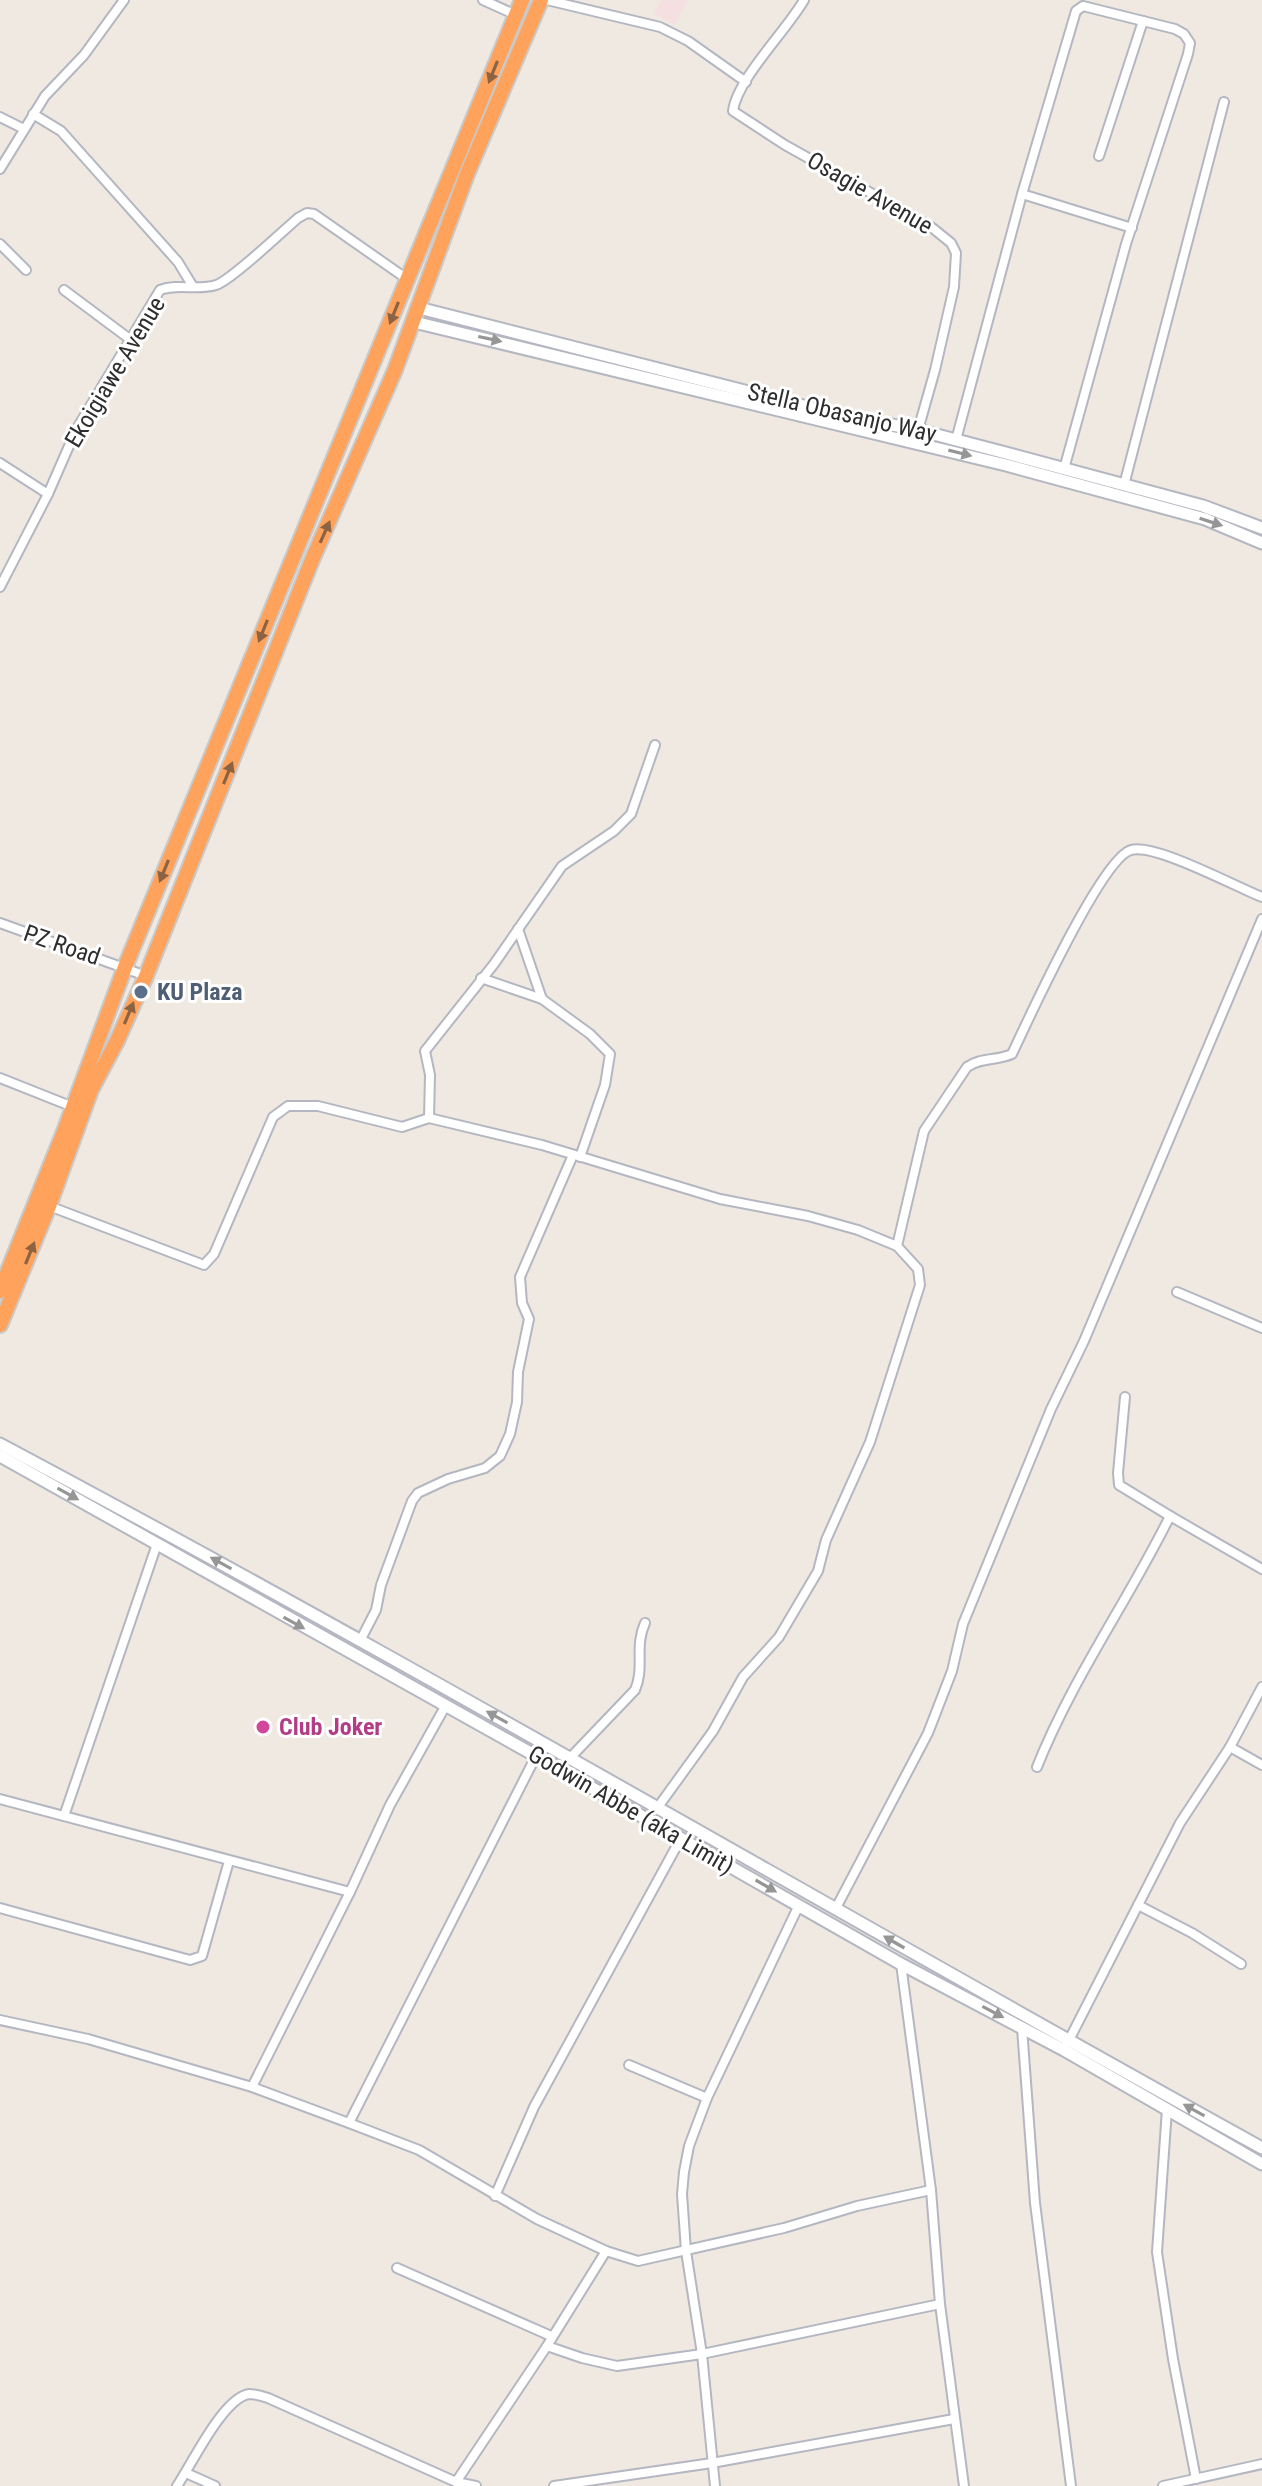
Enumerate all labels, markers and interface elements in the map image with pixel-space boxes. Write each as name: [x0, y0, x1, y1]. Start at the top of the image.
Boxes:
one-way arrow: [486, 60, 499, 84]
street label: Osagie Avenue: [802, 146, 938, 240]
street label: Ekoigiawe Avenue: [59, 292, 171, 452]
one-way arrow: [387, 301, 400, 325]
one-way arrow: [477, 333, 502, 346]
street label: Stella Obasanjo Way: [745, 378, 939, 448]
one-way arrow: [948, 448, 973, 460]
one-way arrow: [1199, 516, 1223, 528]
one-way arrow: [318, 520, 331, 543]
one-way arrow: [257, 619, 270, 643]
one-way arrow: [222, 761, 235, 785]
one-way arrow: [158, 859, 171, 883]
street label: PZ Road: [20, 919, 104, 971]
place label: KU Plaza: [157, 978, 243, 1006]
marker: KU Plaza: [132, 983, 150, 1001]
one-way arrow: [122, 1001, 135, 1025]
one-way arrow: [23, 1241, 36, 1265]
one-way arrow: [57, 1487, 79, 1501]
one-way arrow: [210, 1557, 232, 1571]
one-way arrow: [283, 1615, 305, 1629]
one-way arrow: [486, 1711, 508, 1725]
place label: Club Joker: [279, 1713, 382, 1741]
marker: Club Joker: [254, 1718, 272, 1736]
street label: Godwin Abbe (aka Limit): [523, 1740, 739, 1880]
one-way arrow: [754, 1879, 777, 1893]
one-way arrow: [883, 1935, 905, 1949]
one-way arrow: [981, 2006, 1004, 2019]
one-way arrow: [1182, 2104, 1205, 2117]

